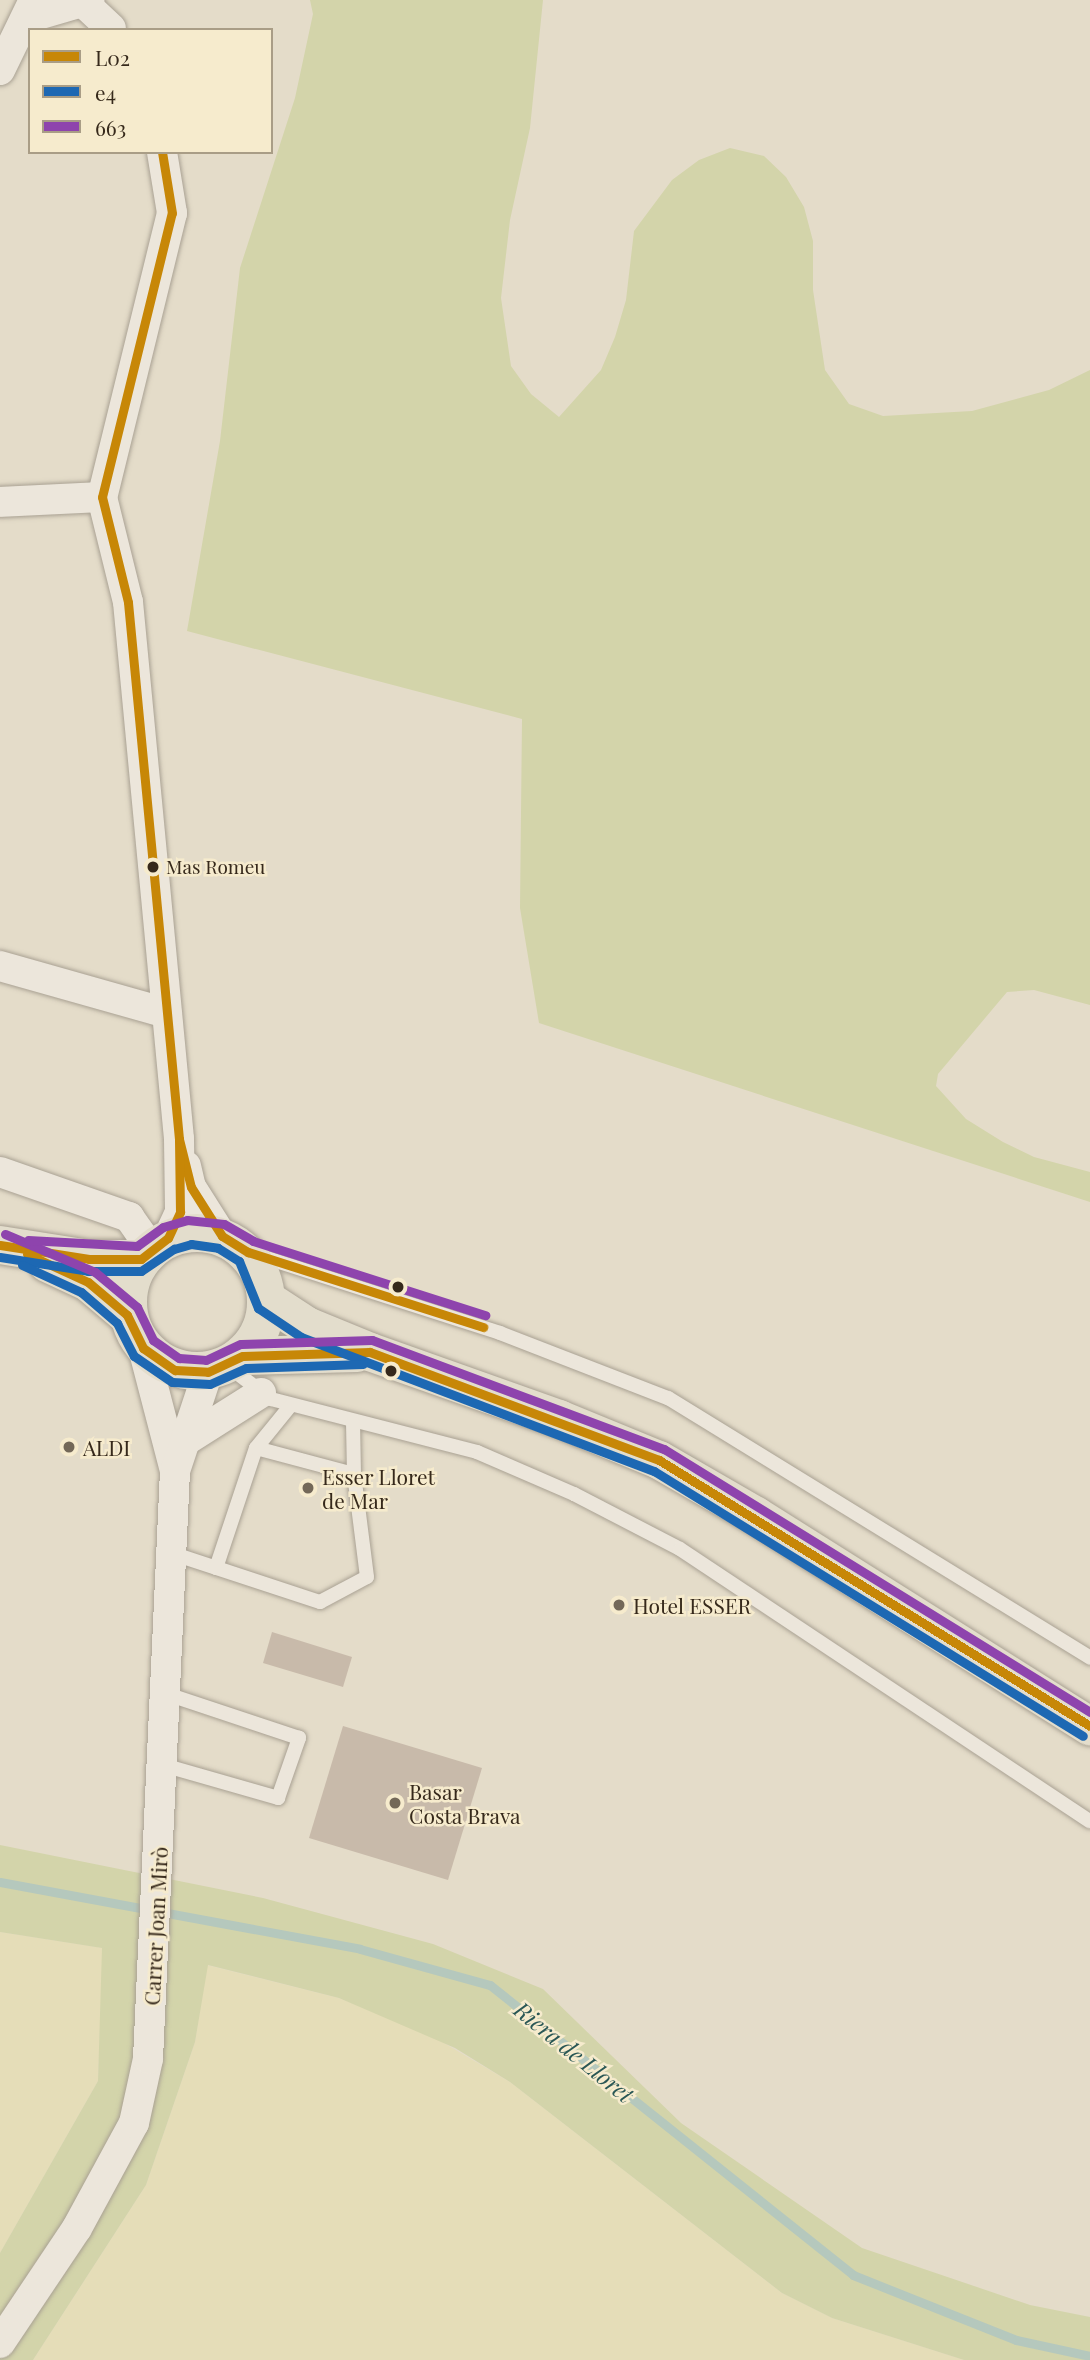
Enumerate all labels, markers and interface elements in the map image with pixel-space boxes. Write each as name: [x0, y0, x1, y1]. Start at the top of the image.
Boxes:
legend: [28, 28, 273, 154]
text: L02: [95, 43, 130, 71]
text: e4: [95, 78, 116, 106]
text: 663: [95, 113, 126, 141]
place label: Mas Romeu: [166, 856, 265, 878]
marker: Mas Romeu: [146, 860, 160, 874]
unlabelled marker: [391, 1280, 405, 1294]
unlabelled marker: [384, 1364, 398, 1378]
place label: ALDI: [83, 1434, 130, 1460]
marker: ALDI: [61, 1439, 77, 1455]
place label: Esser Lloret de Mar: [322, 1463, 435, 1513]
marker: Esser Lloret de Mar: [300, 1480, 316, 1496]
place label: Hotel ESSER: [633, 1592, 751, 1618]
marker: Hotel ESSER: [611, 1597, 627, 1613]
place label: Basar Costa Brava: [409, 1778, 521, 1828]
marker: Basar Costa Brava: [387, 1795, 403, 1811]
street label: Carrer Joan Mirò: [138, 1846, 172, 2006]
water label: Riera de Lloret: [509, 1996, 639, 2108]

